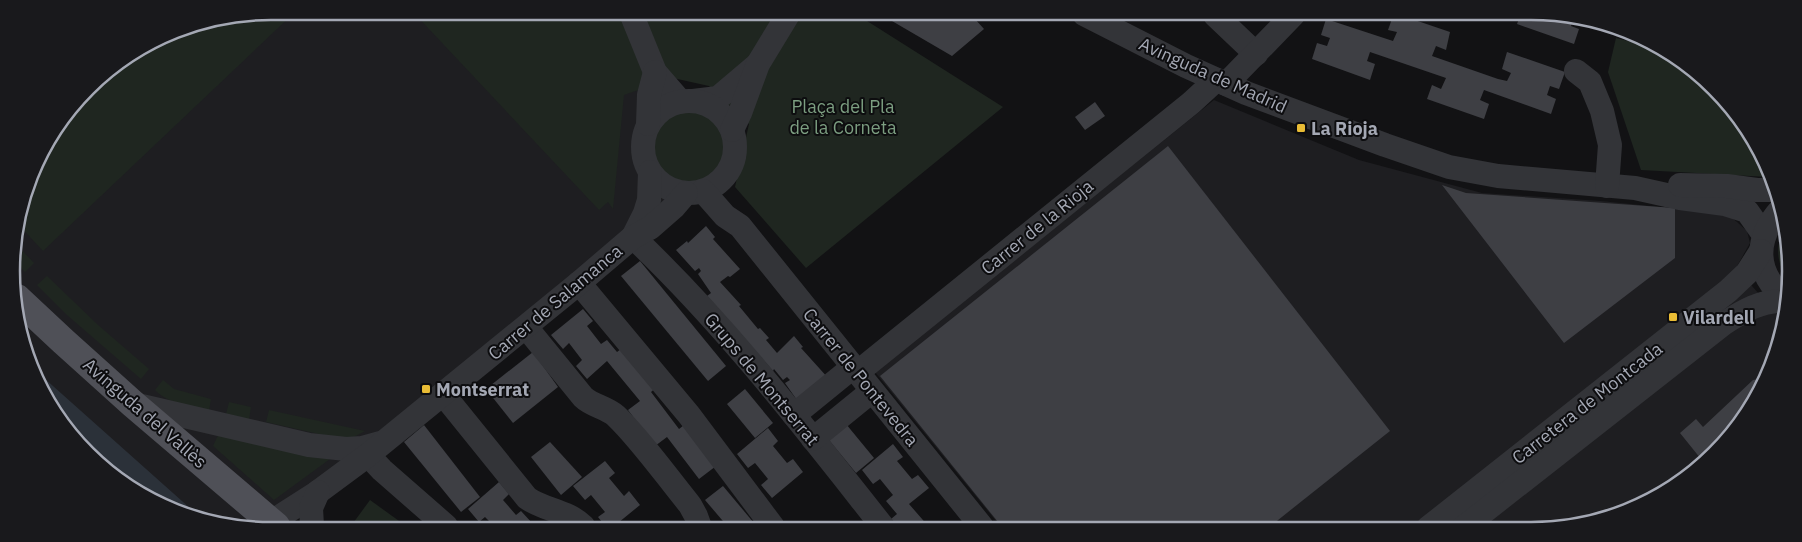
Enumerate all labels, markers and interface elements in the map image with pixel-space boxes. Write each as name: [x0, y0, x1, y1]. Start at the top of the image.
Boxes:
street label: Avinguda de Madrid: [1135, 32, 1291, 118]
park label: Plaça del Pla de la Corneta: [789, 95, 897, 139]
place label: La Rioja: [1311, 117, 1378, 140]
marker: La Rioja: [1295, 122, 1307, 134]
street label: Carrer de la Rioja: [976, 174, 1098, 279]
street label: Carrer de Salamanca: [483, 239, 627, 365]
street label: Carrer de Pontevedra: [798, 303, 924, 451]
place label: Vilardell: [1683, 306, 1755, 329]
street label: Grups de Montserrat: [700, 308, 824, 450]
marker: Vilardell: [1667, 311, 1679, 323]
street label: Carretera de Montcada: [1507, 337, 1667, 469]
street label: Avinguda del Vallès: [78, 353, 212, 473]
place label: Montserrat: [436, 378, 529, 401]
marker: Montserrat: [420, 383, 432, 395]

